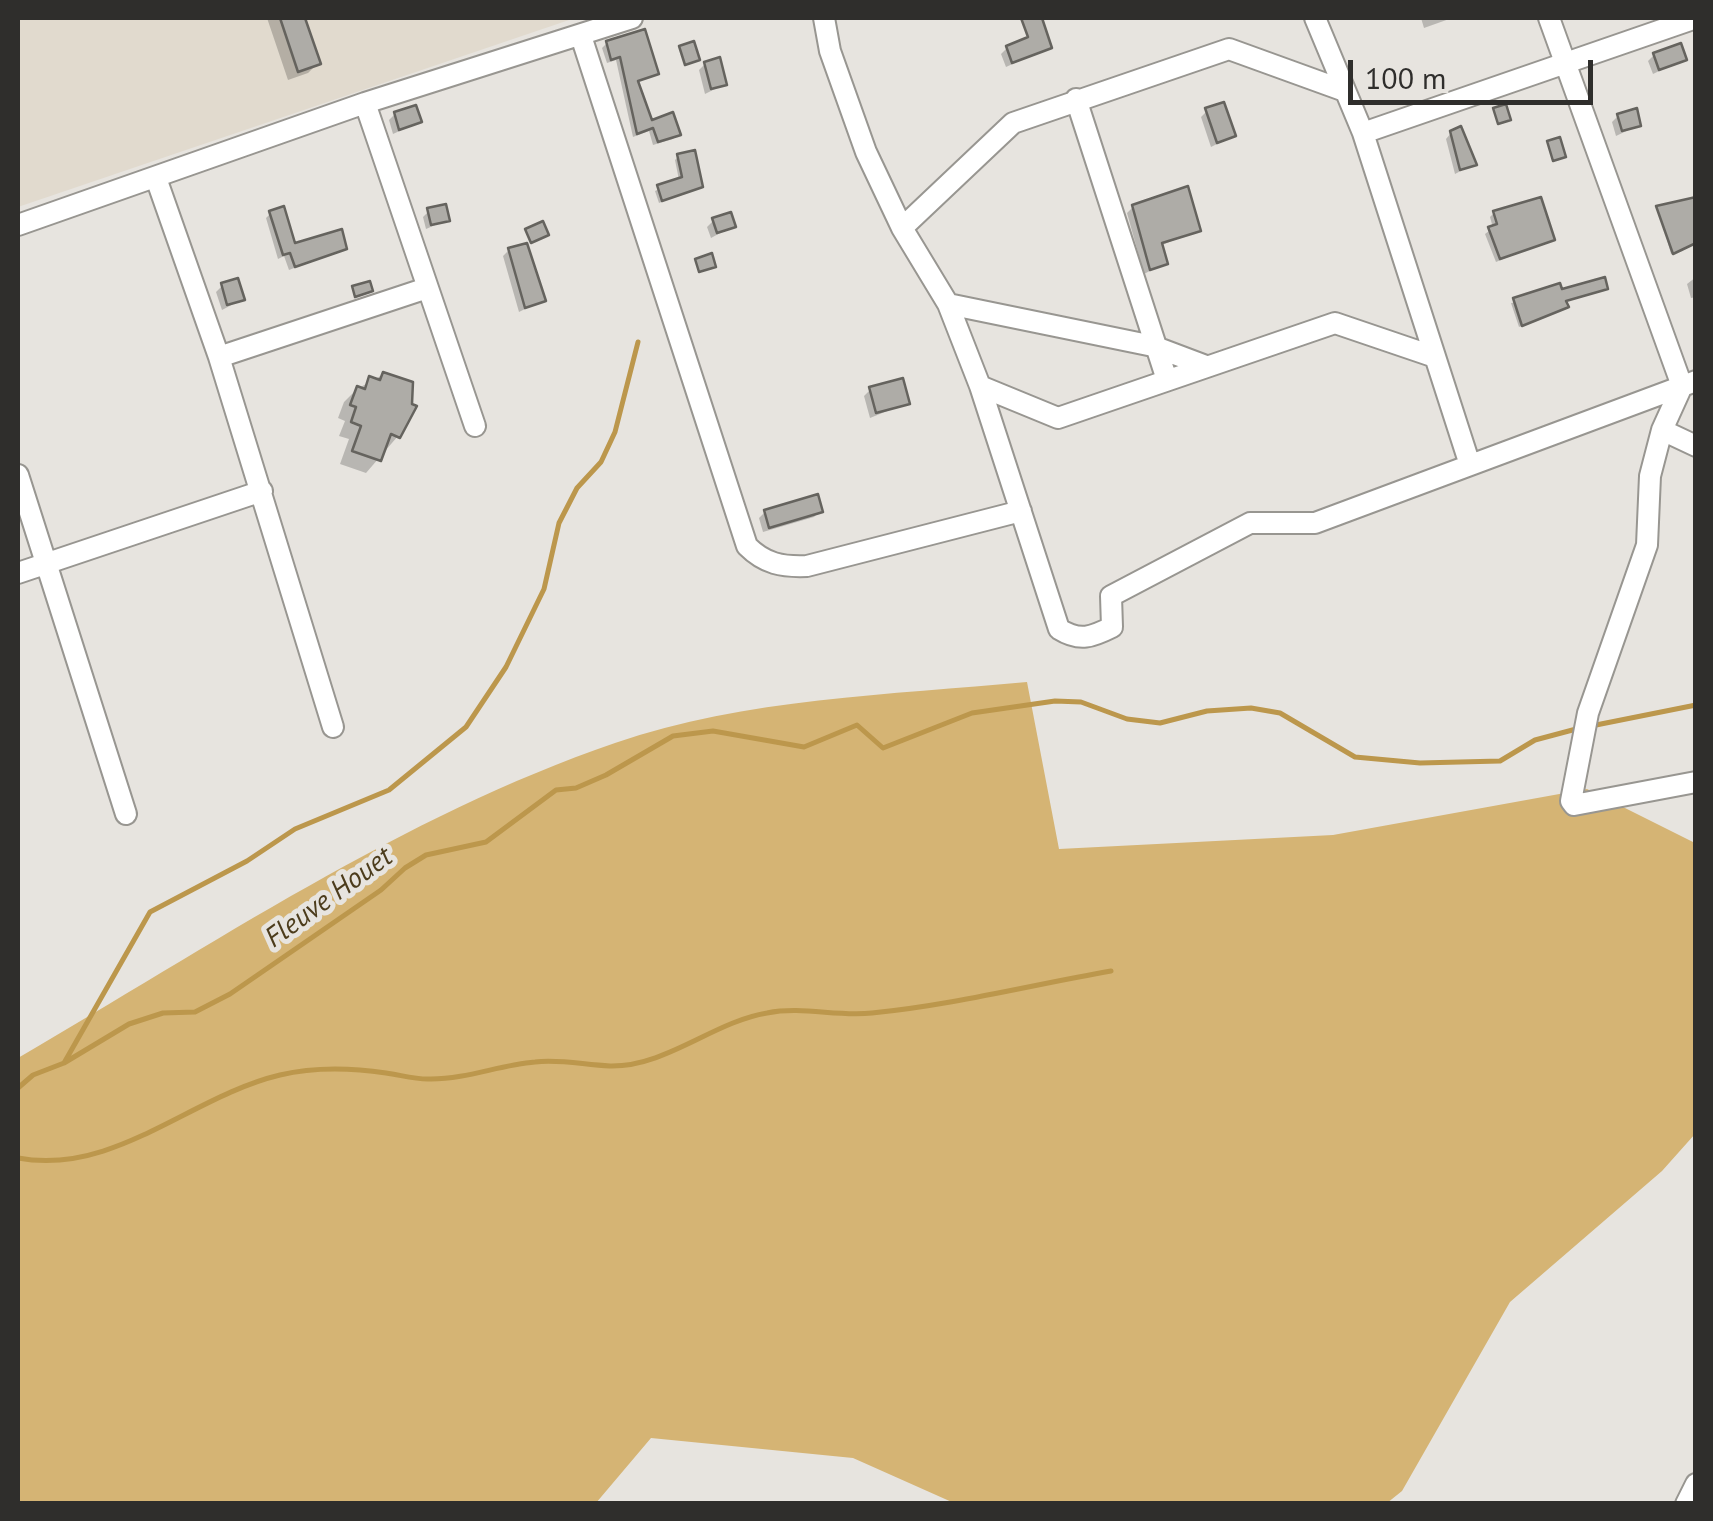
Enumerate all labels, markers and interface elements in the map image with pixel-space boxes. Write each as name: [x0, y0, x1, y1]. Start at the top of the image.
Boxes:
scale bar: [1353, 40, 1598, 102]
text: 100 m: [1365, 58, 1446, 97]
water label: Fleuve Houet: [259, 841, 399, 955]

